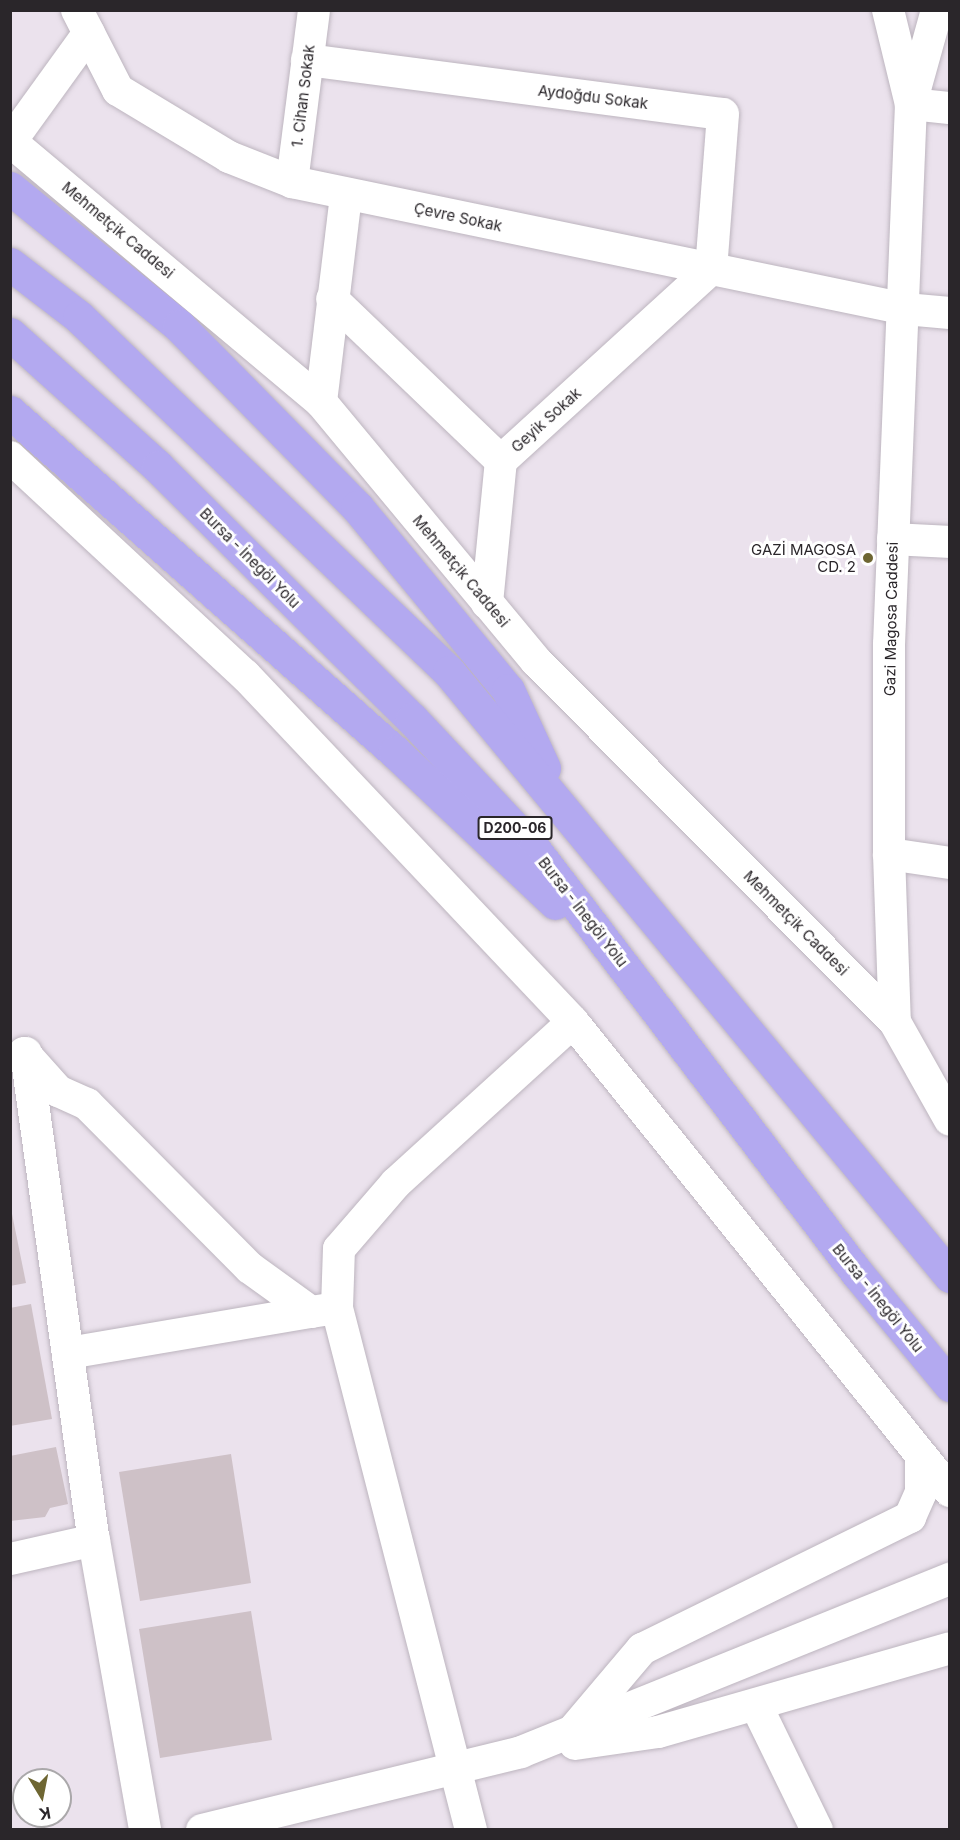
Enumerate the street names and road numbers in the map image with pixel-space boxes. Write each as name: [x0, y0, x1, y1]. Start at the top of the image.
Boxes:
street label: 1. Cihan Sokak: [288, 44, 318, 148]
street label: Aydoğdu Sokak: [537, 81, 649, 113]
street label: Mehmetçik Caddesi: [58, 178, 178, 282]
street label: Çevre Sokak: [412, 199, 504, 235]
street label: Geyik Sokak: [507, 384, 585, 456]
street label: Bursa - İnegöl Yolu: [196, 504, 304, 612]
street label: Mehmetçik Caddesi: [409, 511, 513, 631]
street label: Gazi Magosa Caddesi: [881, 542, 901, 696]
road number: D200-06: [478, 817, 552, 839]
street label: Bursa - İnegöl Yolu: [535, 854, 631, 970]
street label: Mehmetçik Caddesi: [740, 867, 852, 979]
street label: Bursa - İnegöl Yolu: [829, 1240, 927, 1356]

